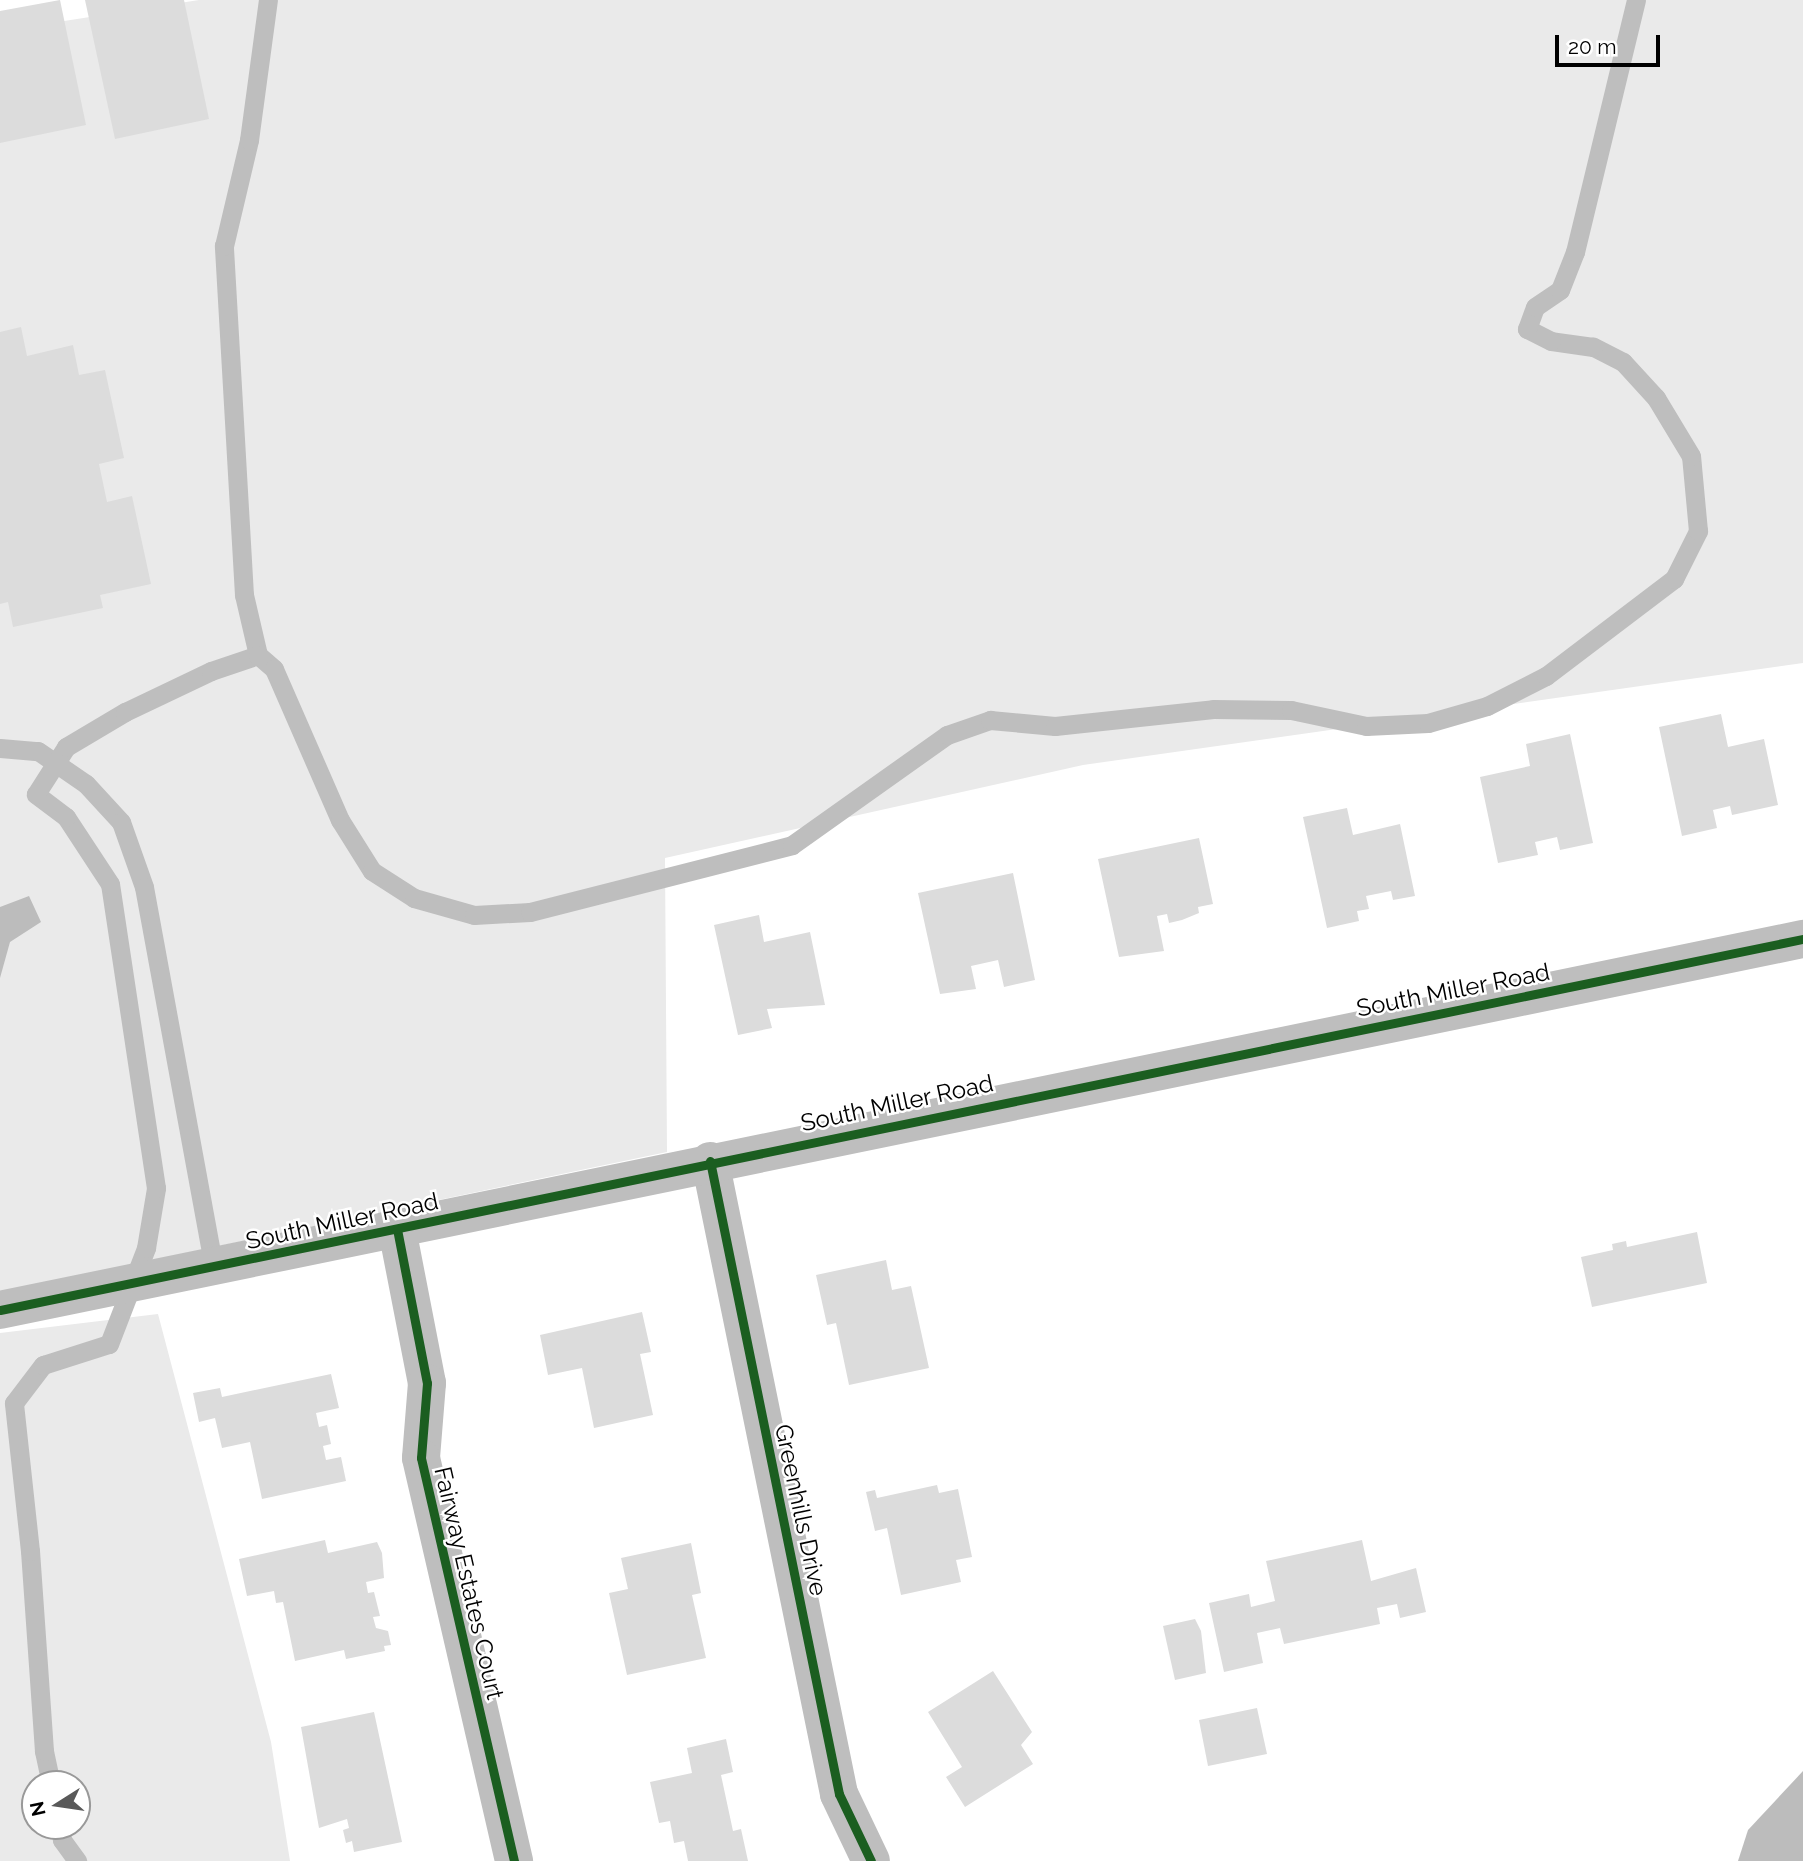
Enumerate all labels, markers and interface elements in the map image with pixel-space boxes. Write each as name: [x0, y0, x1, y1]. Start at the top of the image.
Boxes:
scale bar: [1558, 21, 1663, 65]
text: 20 m: [1568, 34, 1616, 59]
street label: South Miller Road: [1354, 957, 1552, 1023]
street label: South Miller Road: [798, 1068, 996, 1138]
street label: South Miller Road: [243, 1186, 441, 1256]
street label: Greenhills Drive: [769, 1422, 833, 1598]
street label: Fairway Estates Court: [428, 1464, 510, 1702]
north arrow: [21, 1770, 91, 1840]
text: N: [25, 1800, 50, 1818]

